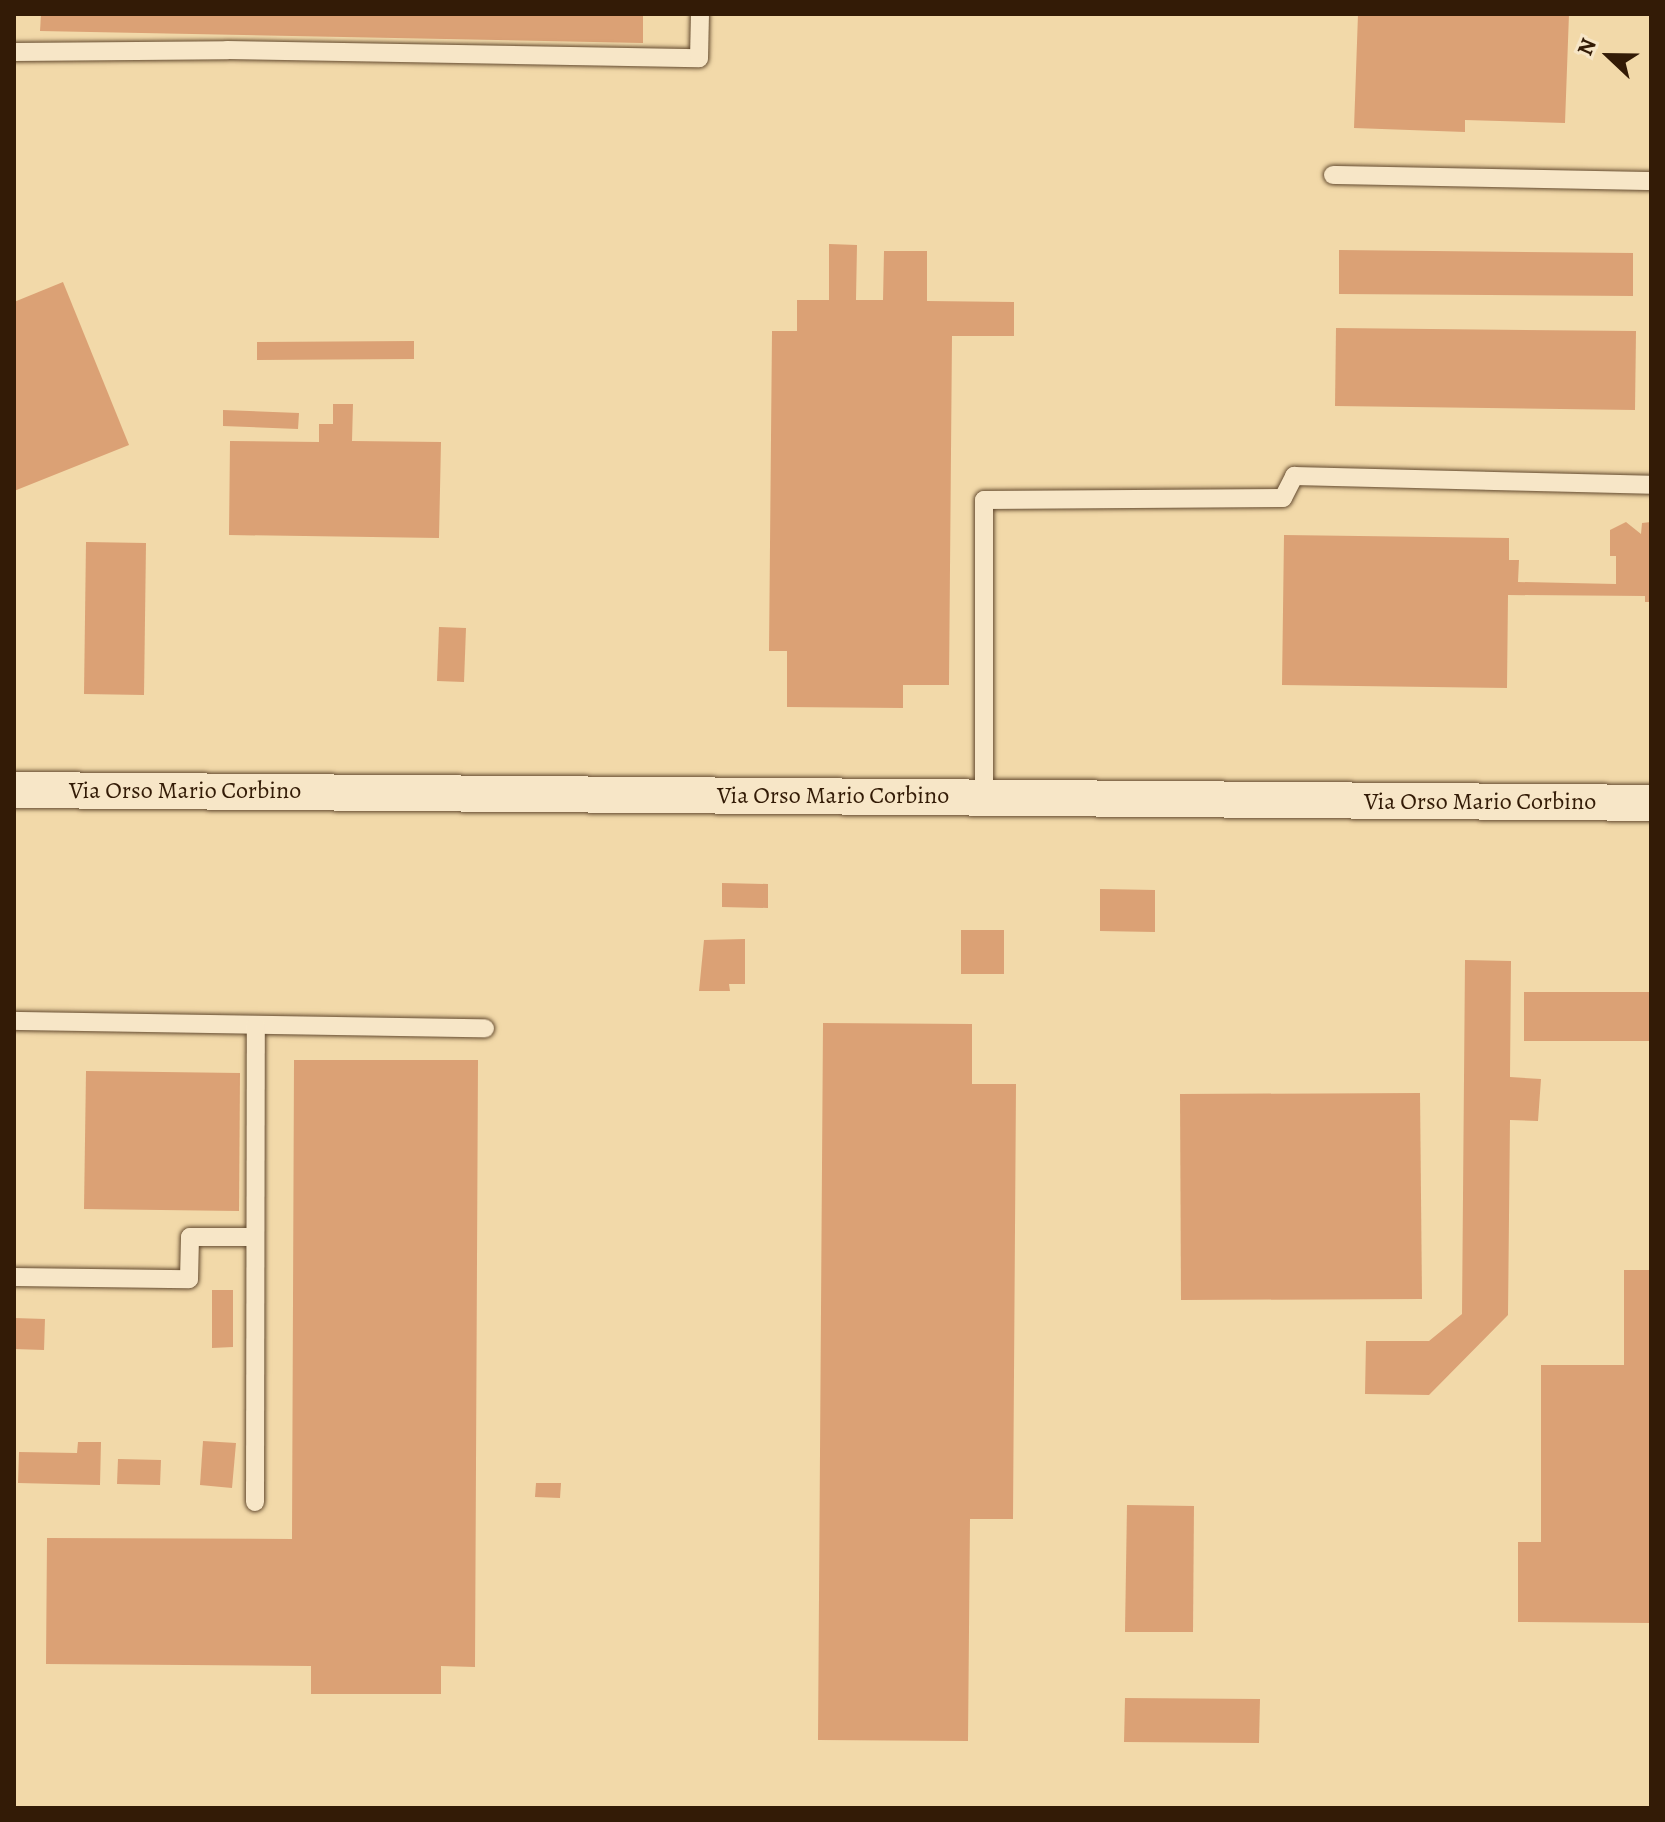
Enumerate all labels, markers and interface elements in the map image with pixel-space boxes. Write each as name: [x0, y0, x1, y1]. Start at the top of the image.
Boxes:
north arrow: [1569, 16, 1649, 96]
text: N: [1570, 34, 1604, 60]
street label: Via Orso Mario Corbino: [69, 777, 301, 805]
street label: Via Orso Mario Corbino: [717, 782, 949, 810]
street label: Via Orso Mario Corbino: [1364, 788, 1596, 816]

